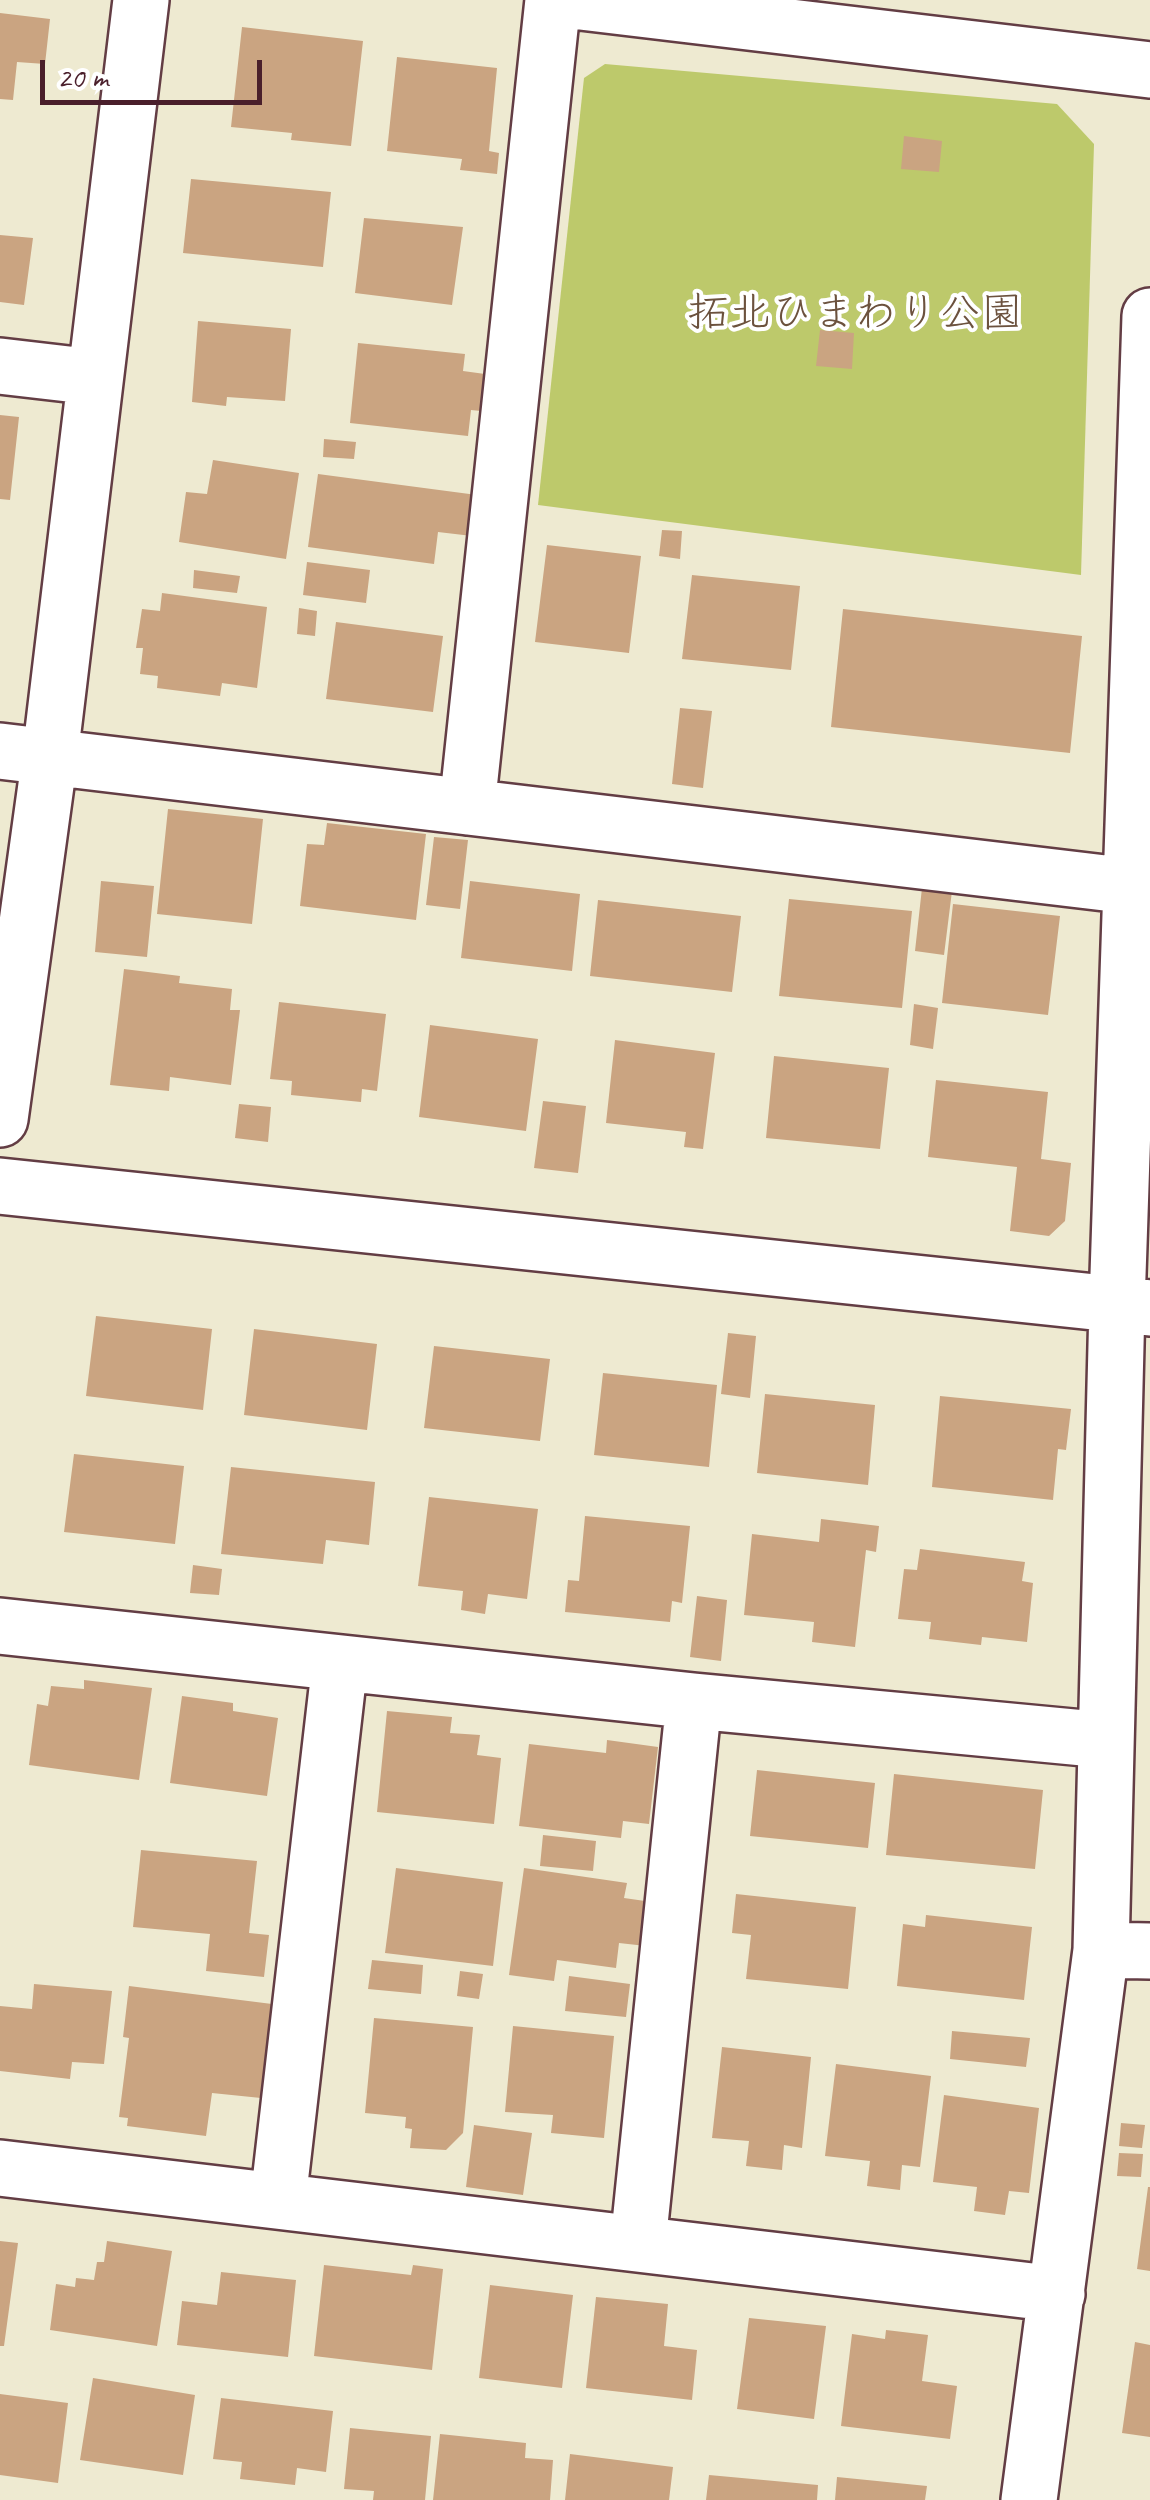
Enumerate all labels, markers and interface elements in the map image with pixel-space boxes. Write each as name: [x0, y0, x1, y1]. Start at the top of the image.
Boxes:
scale bar: [45, 40, 268, 102]
text: 20 m: [57, 58, 108, 96]
park label: 拓北ひまわり公園: [687, 290, 1023, 340]

